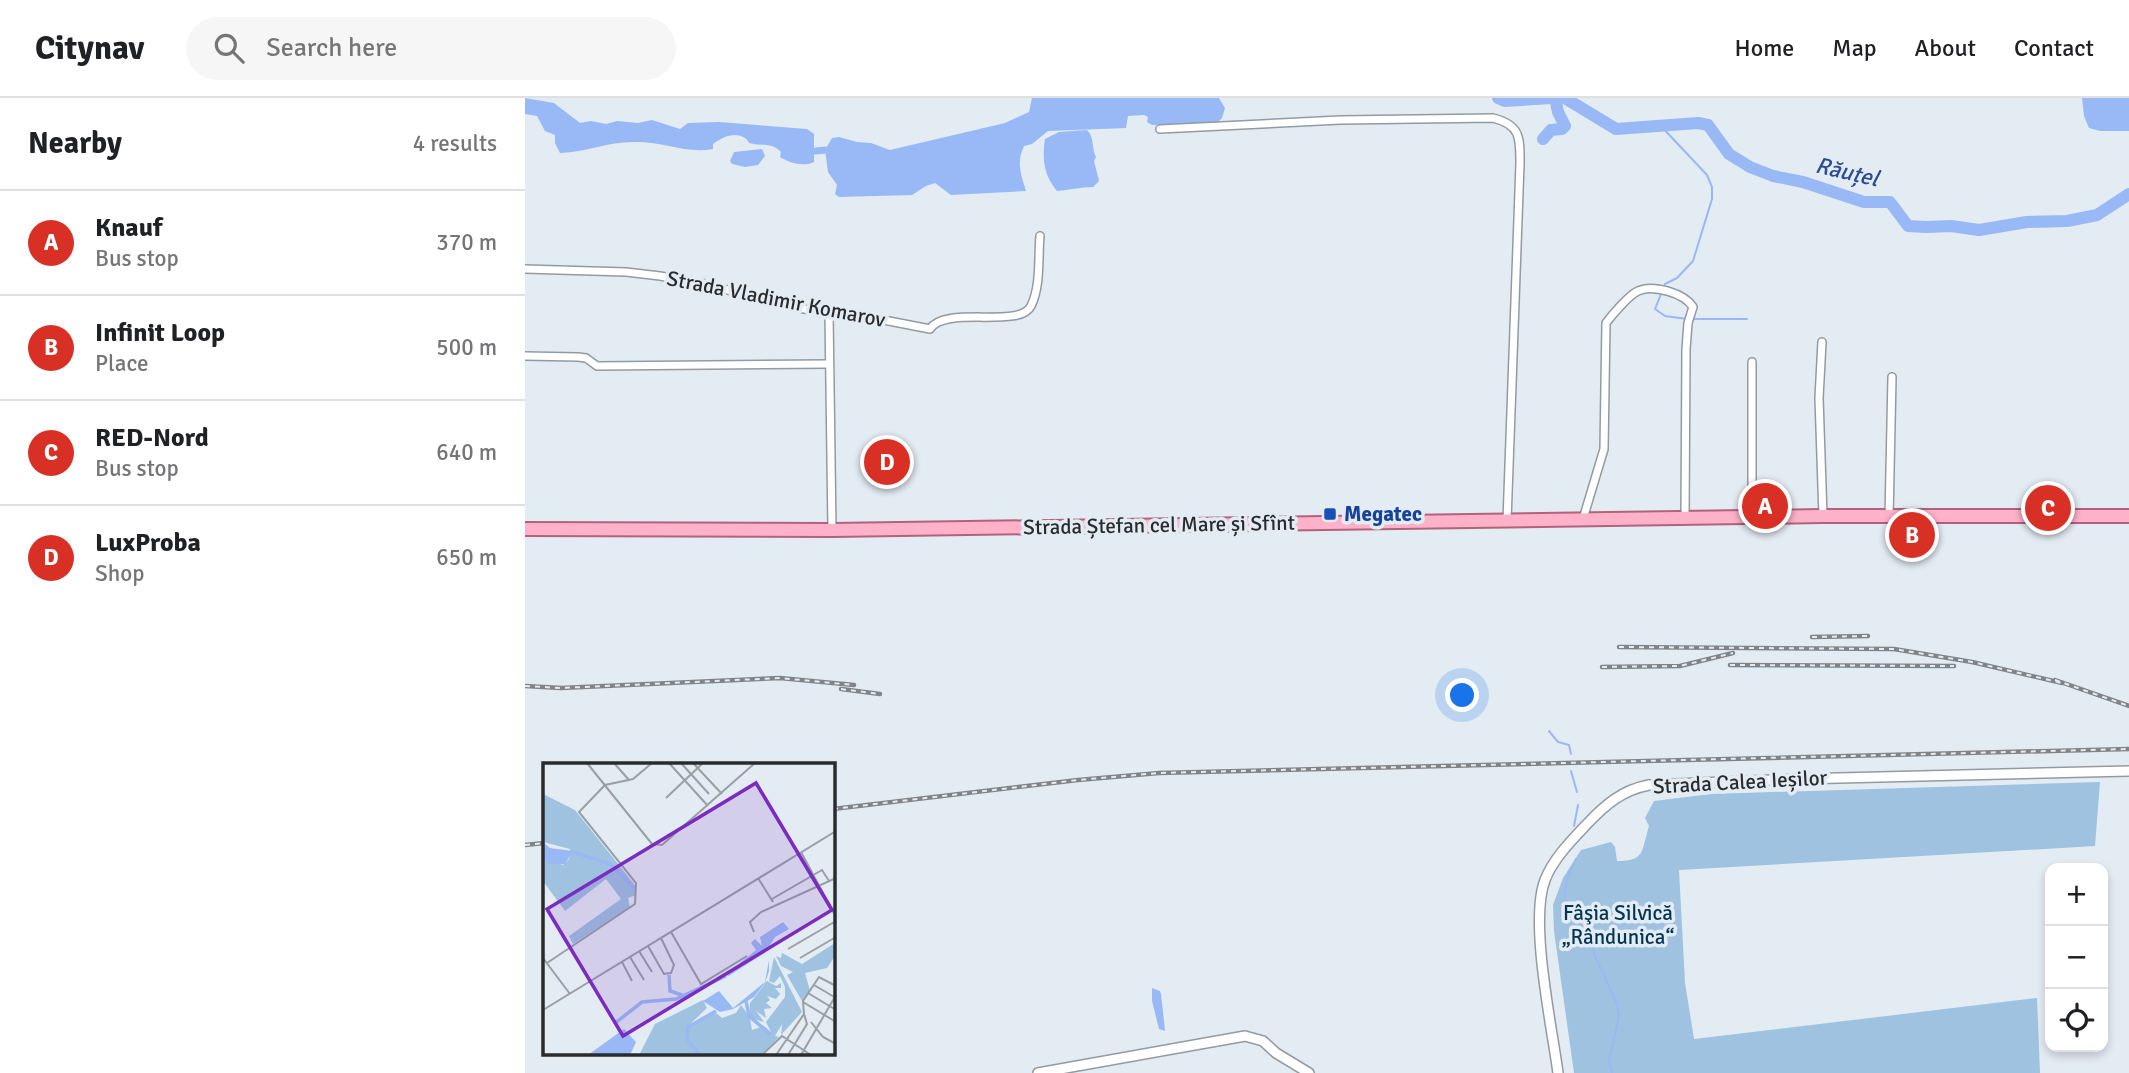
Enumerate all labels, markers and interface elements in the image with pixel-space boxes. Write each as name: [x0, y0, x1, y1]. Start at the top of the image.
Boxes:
search box: [186, 17, 676, 80]
text: Citynav: [35, 28, 144, 69]
icon: search: [210, 29, 248, 67]
text: Search here: [266, 32, 397, 64]
text: Home: [1734, 33, 1794, 63]
text: Map: [1832, 33, 1877, 63]
text: About: [1915, 33, 1976, 63]
text: Contact: [2014, 33, 2094, 63]
text: Nearby: [28, 125, 122, 162]
text: 4 results: [413, 129, 497, 158]
water label: Răuțel: [1813, 151, 1884, 194]
text: Knauf: [95, 212, 162, 244]
text: A: [44, 228, 58, 257]
text: 370 m: [436, 228, 497, 257]
text: Bus stop: [95, 244, 179, 273]
street label: Strada Vladimir Komarov: [665, 265, 888, 333]
text: Infinit Loop: [95, 317, 225, 349]
text: B: [44, 333, 58, 362]
text: 500 m: [436, 333, 497, 362]
text: Place: [95, 349, 149, 378]
text: RED-Nord: [95, 422, 209, 454]
pin: D: [864, 436, 910, 488]
text: C: [44, 438, 58, 467]
text: 640 m: [436, 438, 497, 467]
text: Bus stop: [95, 454, 179, 483]
pin: A: [1742, 480, 1788, 532]
pin: C: [2025, 482, 2071, 534]
place label: Megatec: [1344, 501, 1422, 527]
marker: Megatec: [1322, 506, 1338, 522]
pin: B: [1889, 509, 1935, 561]
street label: Strada Ștefan cel Mare și Sfînt: [1023, 510, 1295, 540]
text: LuxProba: [95, 527, 201, 559]
text: D: [43, 543, 59, 572]
text: 650 m: [436, 543, 497, 572]
text: Shop: [95, 559, 144, 588]
your location: [1445, 678, 1479, 712]
inset map: [543, 763, 835, 1056]
street label: Strada Calea Ieșilor: [1652, 764, 1828, 800]
map controls: [2045, 863, 2108, 1052]
button: +: [2045, 863, 2108, 926]
park label: Fâşia Silvică „Rândunica“: [1562, 900, 1674, 950]
button: −: [2045, 926, 2108, 989]
button: locate: [2045, 989, 2108, 1052]

